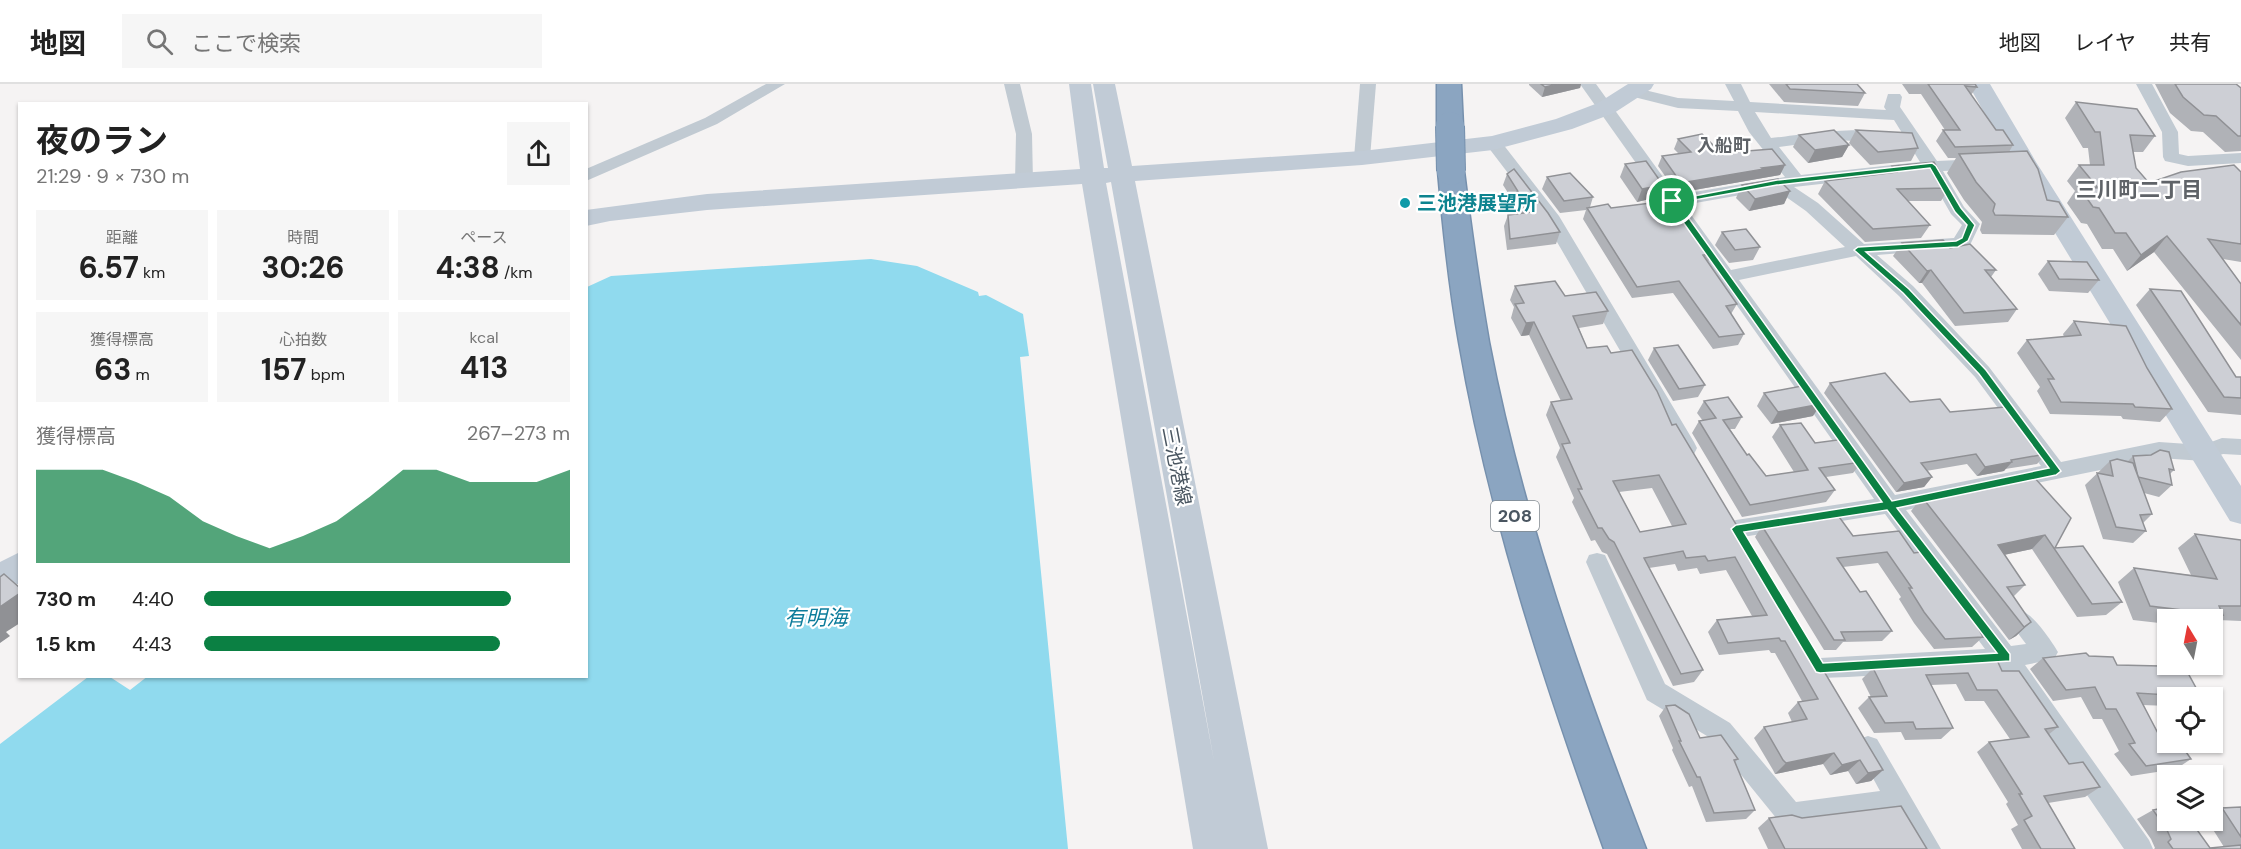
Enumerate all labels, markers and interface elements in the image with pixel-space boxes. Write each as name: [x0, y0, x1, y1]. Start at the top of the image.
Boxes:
search box: [122, 14, 542, 68]
text: 地図: [30, 25, 86, 62]
icon: search: [143, 25, 176, 58]
text: ここで検索: [191, 29, 301, 58]
text: 地図: [1999, 29, 2041, 57]
text: レイヤ: [2074, 29, 2136, 57]
text: 共有: [2169, 29, 2211, 57]
text: 夜のラン: [36, 119, 168, 162]
button: share: [507, 122, 570, 185]
district label: 入船町: [1697, 134, 1751, 158]
text: 21:29 · 9 × 730 m: [36, 163, 189, 189]
pin: [1646, 175, 1697, 226]
district label: 三川町二丁目: [2076, 176, 2202, 204]
icon: arrive: [1655, 184, 1688, 217]
place label: 三池港展望所: [1417, 190, 1537, 216]
marker: 三池港展望所: [1398, 196, 1412, 210]
text: 距離: [106, 227, 138, 248]
text: 時間: [287, 227, 319, 248]
text: ペース: [460, 227, 508, 248]
text: 6.57: [79, 248, 139, 287]
text: 30:26: [261, 248, 345, 287]
text: 4:38: [435, 248, 500, 287]
text: km: [139, 262, 165, 283]
text: /km: [500, 262, 533, 283]
text: kcal: [470, 327, 498, 348]
text: 獲得標高: [90, 329, 154, 350]
text: 心拍数: [279, 329, 327, 350]
text: 413: [460, 348, 508, 387]
text: 63: [94, 350, 131, 389]
text: 157: [261, 350, 306, 389]
text: m: [131, 364, 150, 385]
text: bpm: [306, 364, 345, 385]
text: 267–273 m: [467, 420, 570, 446]
text: 獲得標高: [36, 423, 116, 449]
street label: 三池港線: [1157, 424, 1197, 508]
road number: 208: [1491, 501, 1539, 531]
text: 730 m: [36, 586, 96, 612]
text: 4:40: [132, 586, 174, 612]
water label: 有明海: [785, 604, 850, 632]
north arrow: [2157, 609, 2223, 675]
map controls: [2157, 609, 2223, 831]
text: 1.5 km: [36, 631, 96, 657]
text: 4:43: [132, 631, 172, 657]
button: locate: [2157, 687, 2223, 753]
button: layers: [2157, 765, 2223, 831]

